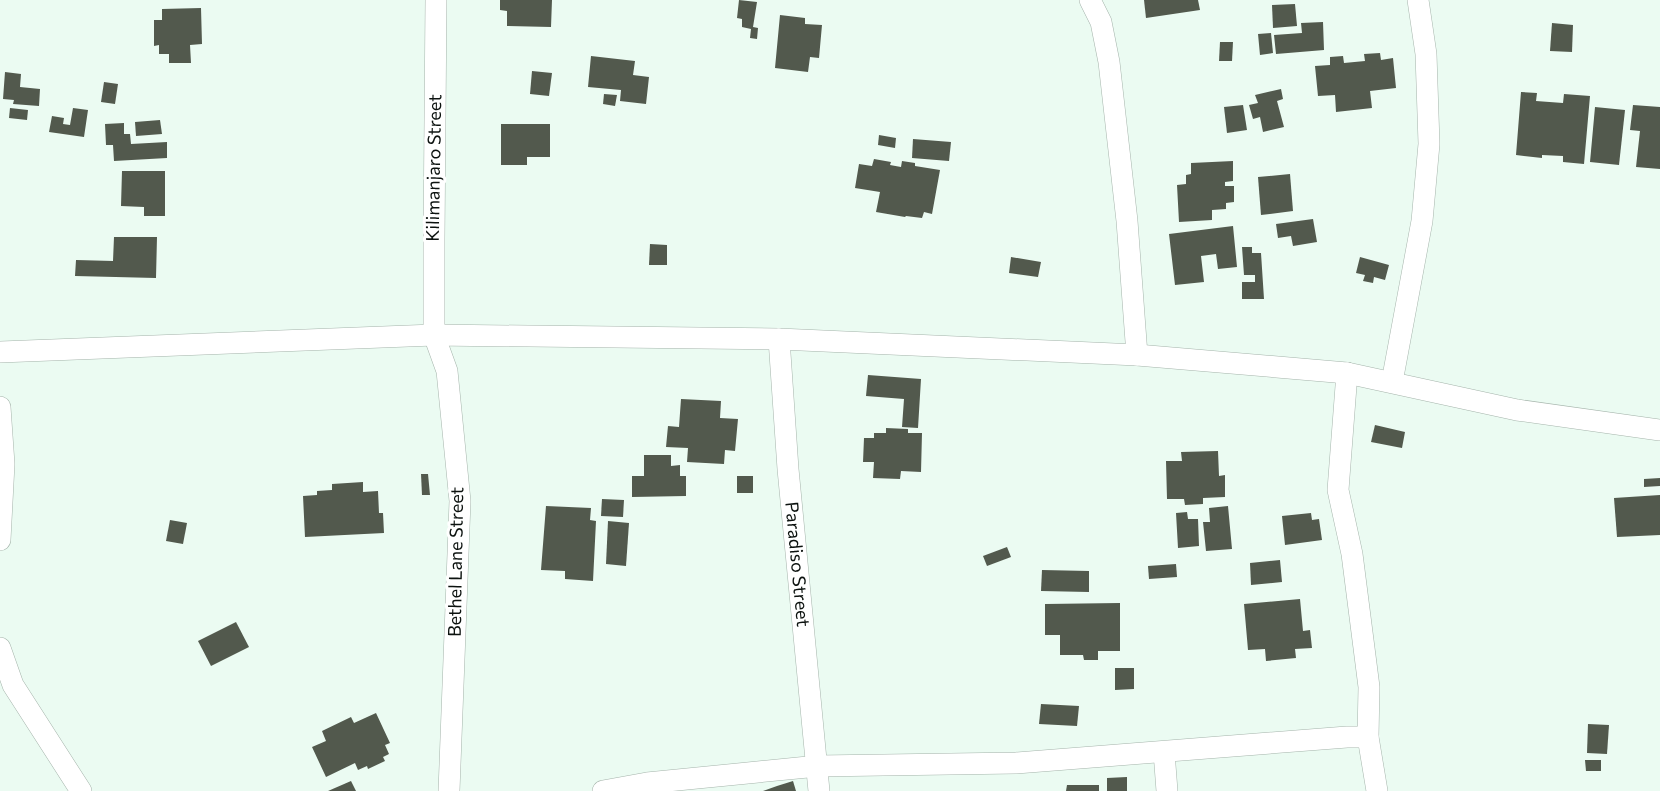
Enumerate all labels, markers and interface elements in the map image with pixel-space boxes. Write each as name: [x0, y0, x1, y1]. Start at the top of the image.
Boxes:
street label: Kilimanjaro Street: [421, 94, 445, 242]
street label: Bethel Lane Street: [443, 487, 467, 637]
street label: Paradiso Street: [781, 501, 815, 628]

